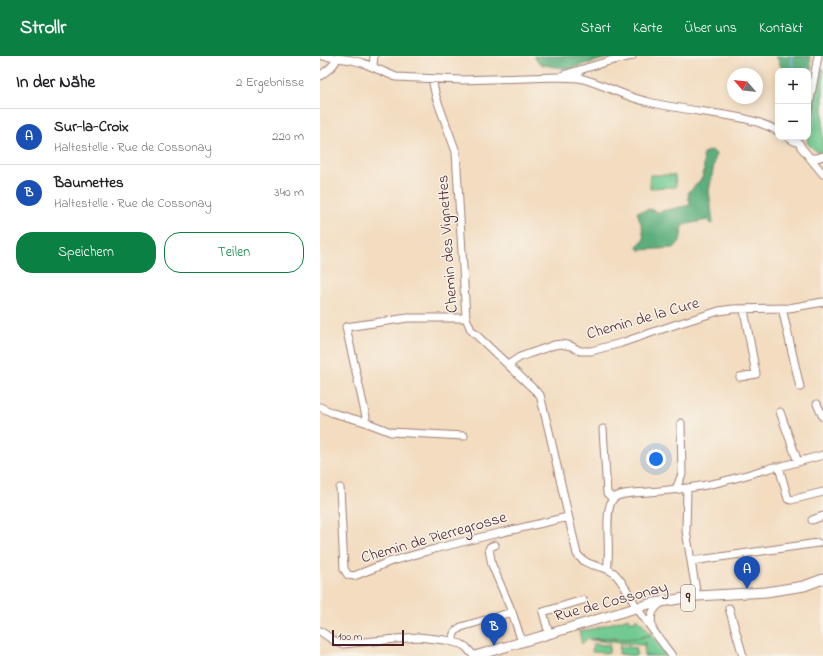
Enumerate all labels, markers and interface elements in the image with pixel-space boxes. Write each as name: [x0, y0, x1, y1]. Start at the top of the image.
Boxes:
text: Strollr: [20, 15, 66, 42]
text: Start: [581, 18, 611, 39]
text: Karte: [633, 18, 663, 39]
text: Über uns: [685, 18, 737, 39]
text: Kontakt: [759, 18, 803, 39]
north arrow: [727, 68, 763, 104]
map controls: [775, 68, 811, 140]
button: +: [775, 68, 811, 104]
text: In der Nähe: [16, 70, 95, 95]
text: 2 Ergebnisse: [236, 73, 304, 92]
button: −: [775, 104, 811, 140]
text: Sur-la-Croix: [54, 116, 129, 138]
text: A: [25, 127, 33, 146]
text: 220 m: [272, 127, 304, 146]
text: Haltestelle · Rue de Cossonay: [54, 138, 212, 157]
text: Baumettes: [54, 172, 124, 194]
street label: Chemin des Vignettes: [431, 174, 465, 314]
text: B: [25, 183, 33, 202]
text: 340 m: [274, 183, 304, 202]
text: Haltestelle · Rue de Cossonay: [54, 194, 212, 213]
button: Speichern: [16, 232, 156, 273]
button: Teilen: [164, 232, 304, 273]
street label: Chemin de la Cure: [584, 291, 703, 347]
your location: [646, 449, 666, 469]
street label: Chemin de Pierregrosse: [358, 506, 510, 570]
pin: A: [734, 556, 760, 589]
street label: Rue de Cossonay: [552, 575, 670, 629]
road number: 9: [681, 585, 695, 611]
pin: B: [481, 613, 507, 646]
scale bar: [332, 628, 404, 647]
text: 100 m: [338, 629, 362, 645]

